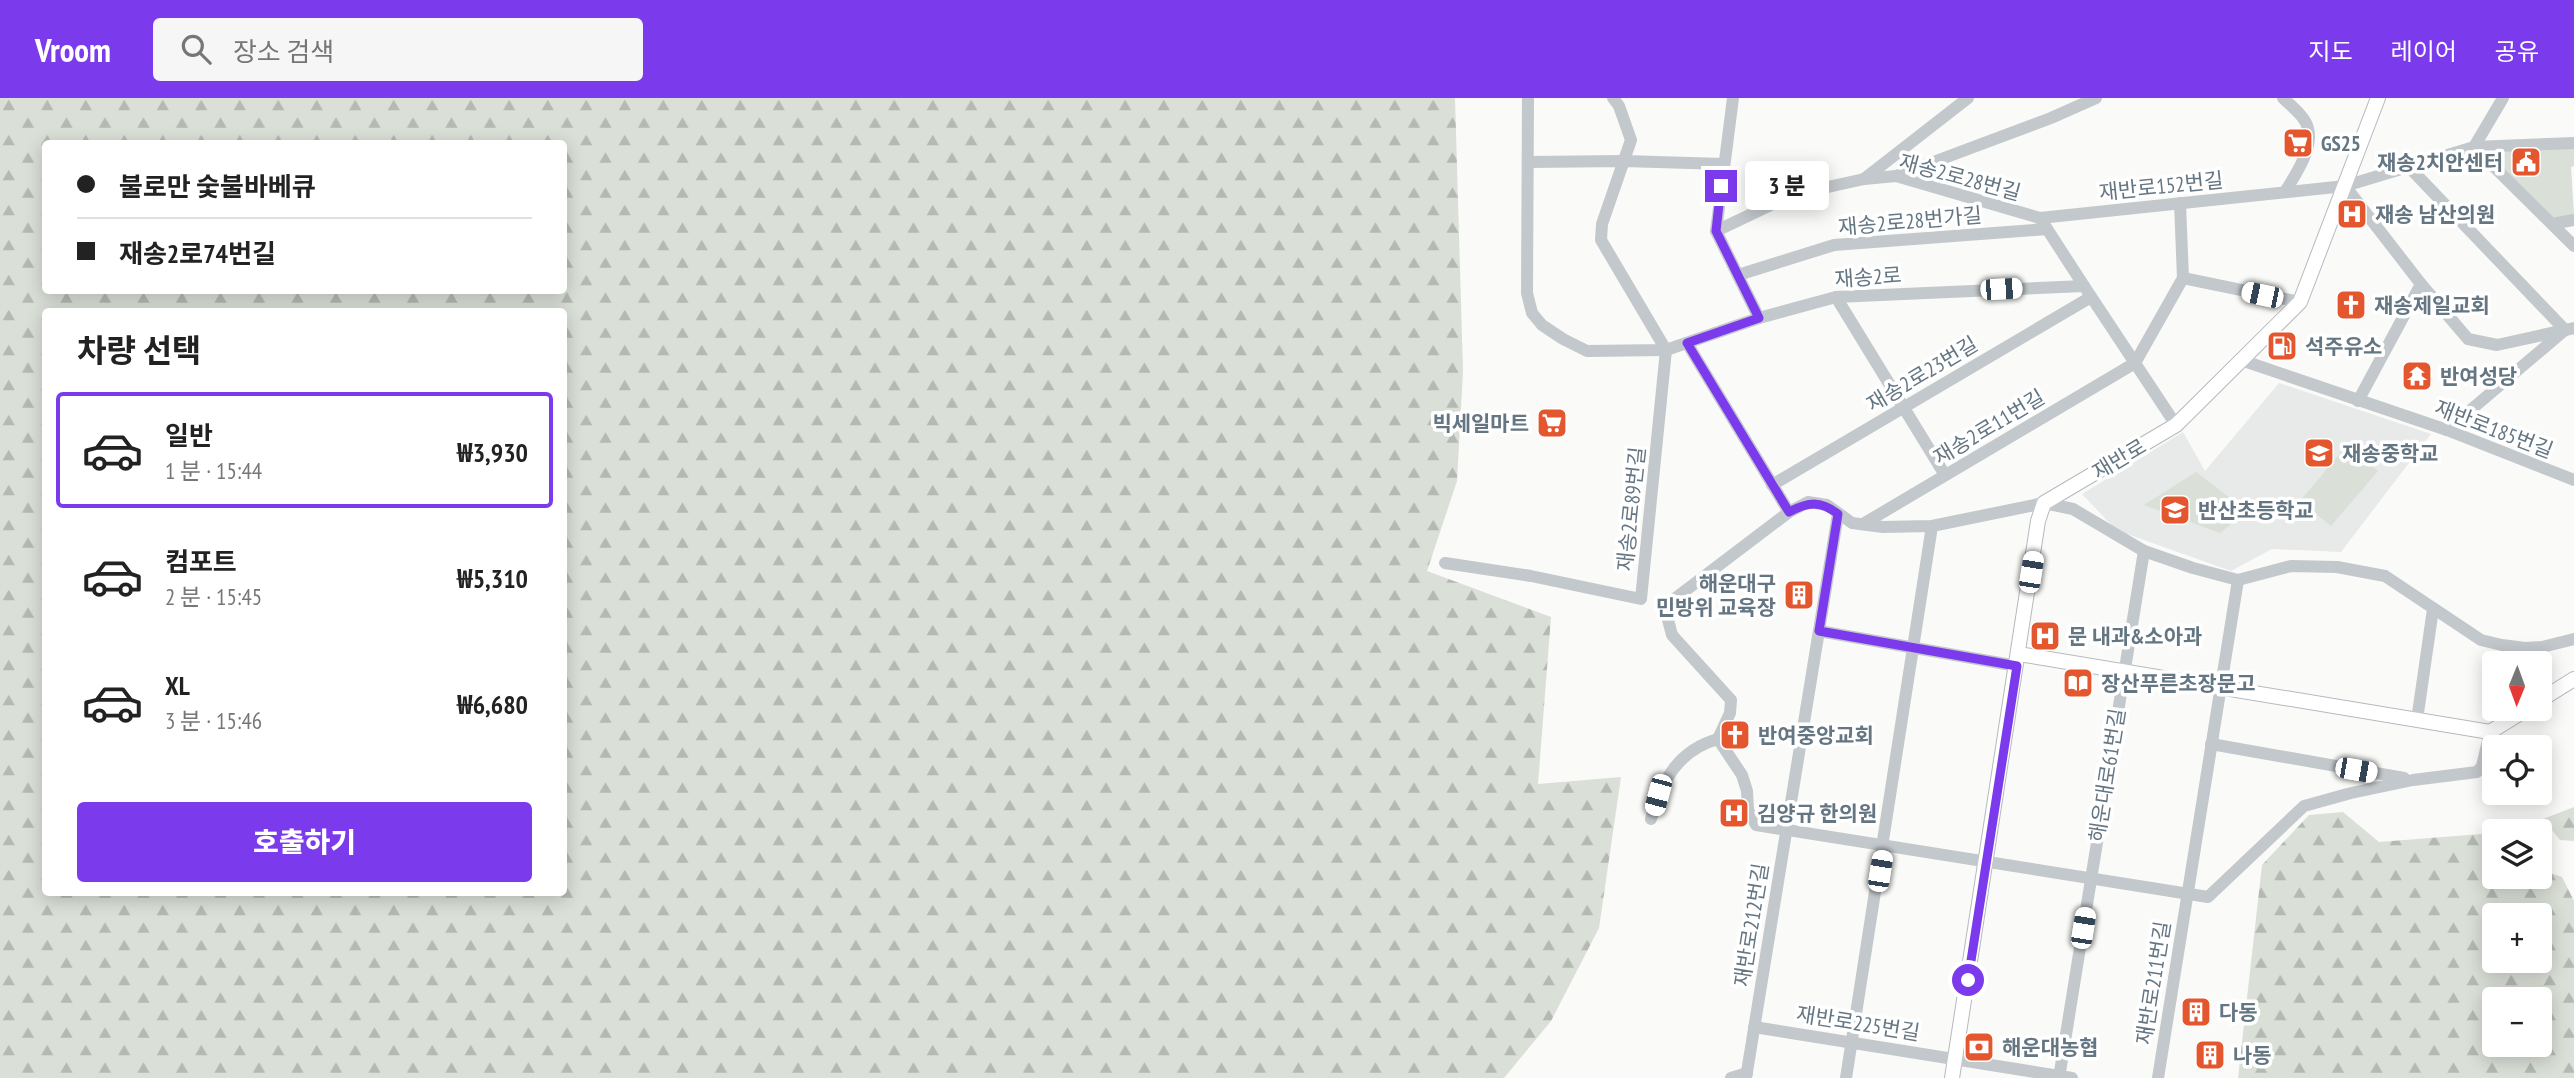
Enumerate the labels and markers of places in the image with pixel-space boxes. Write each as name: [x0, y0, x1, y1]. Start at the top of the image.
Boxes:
supermarket icon: GS25: [2281, 126, 2315, 160]
place label: GS25: [2321, 130, 2361, 157]
public building icon: 재송2치안센터: [2509, 145, 2543, 179]
place label: 재송2치안센터: [2377, 149, 2503, 176]
hospital icon: 재송 남산의원: [2335, 197, 2369, 231]
place label: 재송 남산의원: [2375, 201, 2495, 228]
church icon: 재송제일교회: [2334, 288, 2368, 322]
place label: 재송제일교회: [2374, 292, 2490, 319]
fuel station icon: 석주유소: [2265, 329, 2299, 363]
place label: 석주유소: [2305, 333, 2382, 360]
temple icon: 반여성당: [2400, 359, 2434, 393]
place label: 반여성당: [2440, 363, 2517, 390]
supermarket icon: 빅세일마트: [1535, 406, 1569, 440]
place label: 빅세일마트: [1432, 410, 1529, 437]
school or university icon: 재송중학교: [2302, 436, 2336, 470]
place label: 재송중학교: [2342, 440, 2439, 467]
school or university icon: 반산초등학교: [2158, 493, 2192, 527]
place label: 반산초등학교: [2198, 497, 2314, 524]
place label: 해운대구 민방위 교육장: [1656, 570, 1776, 621]
building icon: 해운대구 민방위 교육장: [1782, 578, 1816, 612]
hospital icon: 문 내과&소아과: [2028, 619, 2062, 653]
place label: 문 내과&소아과: [2068, 623, 2202, 650]
library icon: 장산푸른초장문고: [2061, 666, 2095, 700]
place label: 장산푸른초장문고: [2101, 670, 2256, 697]
church icon: 반여중앙교회: [1718, 718, 1752, 752]
place label: 반여중앙교회: [1758, 722, 1874, 749]
hospital icon: 김양규 한의원: [1717, 796, 1751, 830]
place label: 김양규 한의원: [1757, 800, 1877, 827]
building icon: 다동: [2179, 995, 2213, 1029]
place label: 다동: [2219, 999, 2258, 1026]
bank icon: 해운대농협: [1962, 1030, 1996, 1064]
place label: 해운대농협: [2002, 1034, 2099, 1061]
building icon: 나동: [2193, 1038, 2227, 1072]
place label: 나동: [2233, 1042, 2272, 1069]

